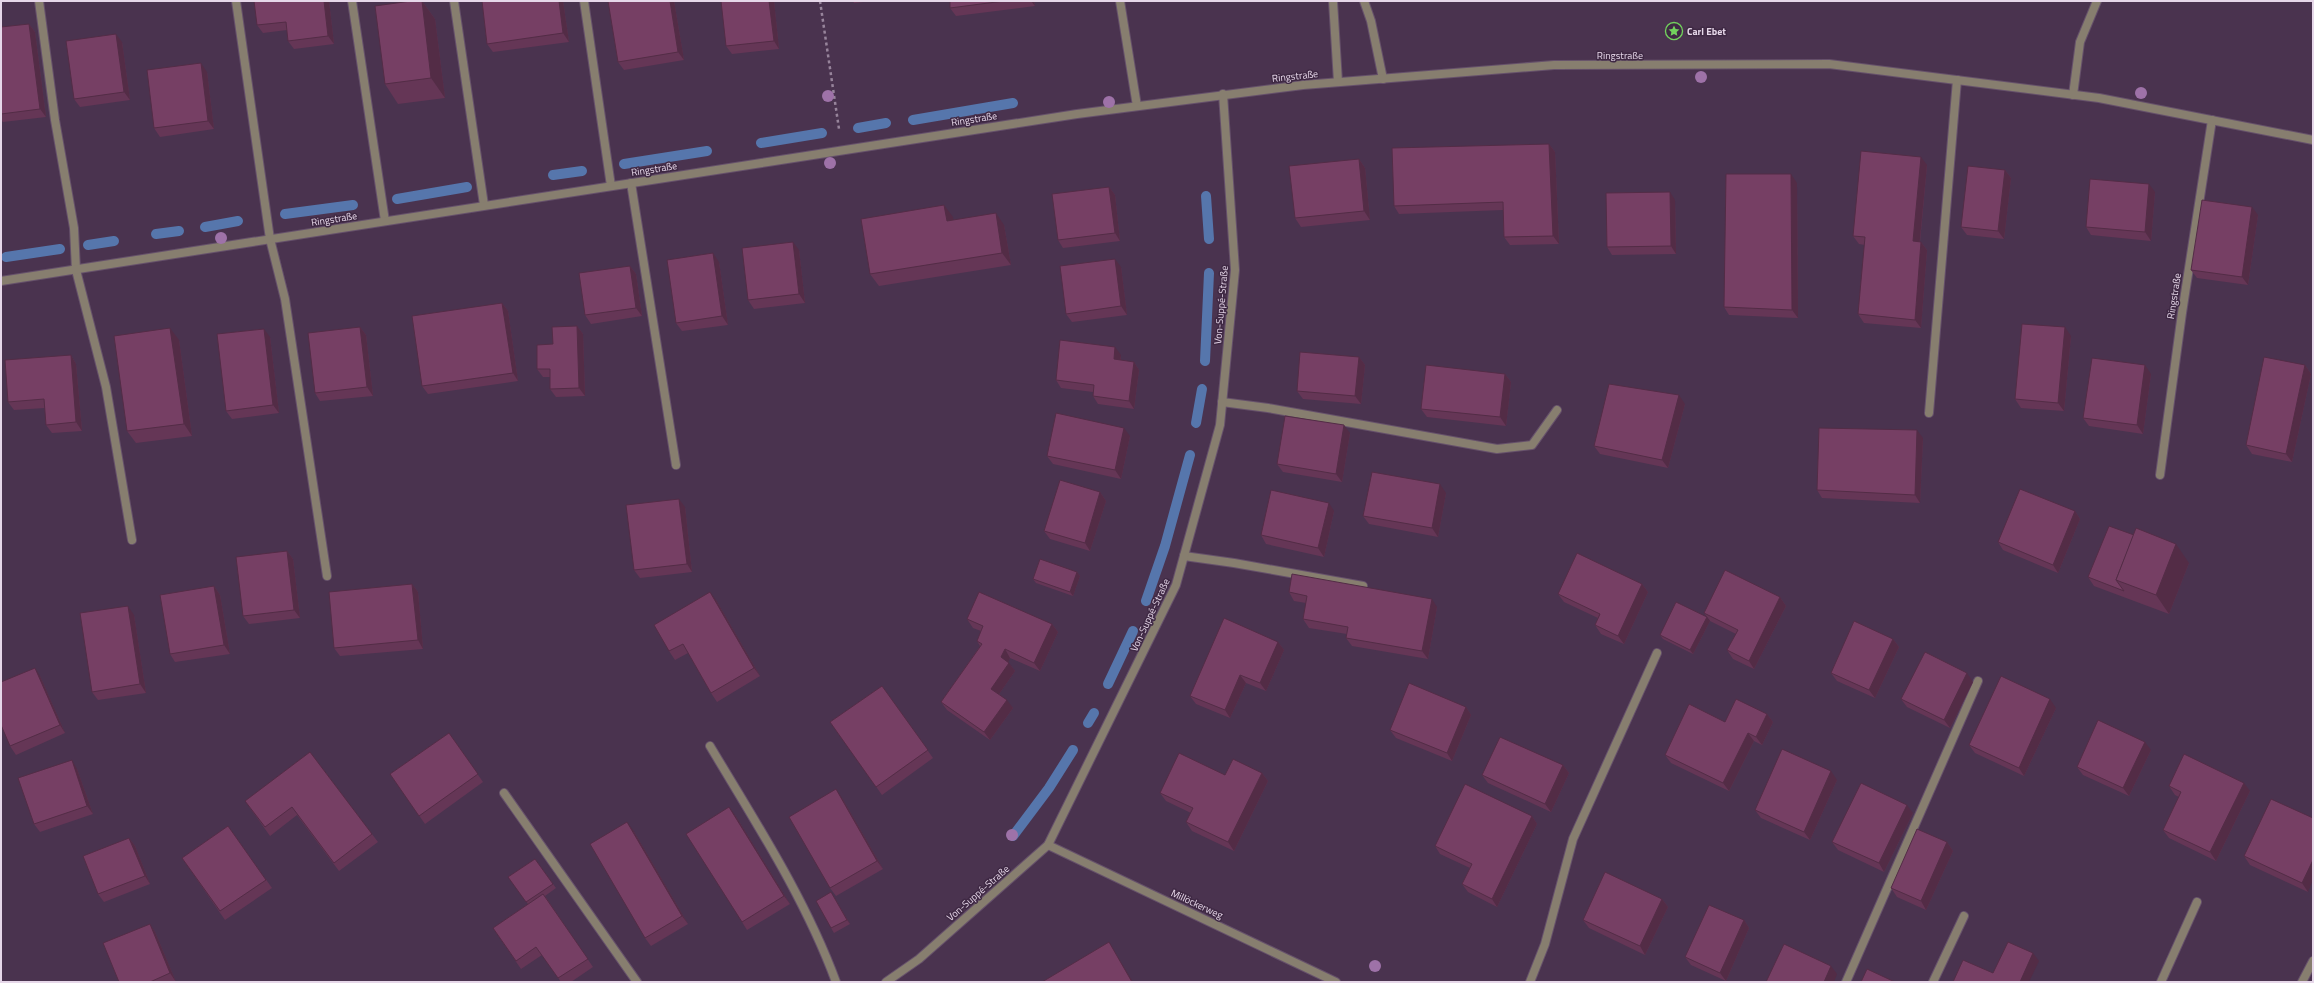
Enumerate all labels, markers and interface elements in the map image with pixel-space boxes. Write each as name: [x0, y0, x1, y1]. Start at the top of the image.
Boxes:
place icon: Carl Ebet: [1664, 21, 1684, 41]
place label: Carl Ebet: [1687, 24, 1726, 39]
street label: Ringstraße: [1597, 48, 1643, 63]
street label: Ringstraße: [1271, 66, 1319, 86]
street label: Ringstraße: [950, 108, 998, 130]
street label: Ringstraße: [630, 158, 678, 180]
street label: Ringstraße: [310, 208, 358, 230]
street label: Von-Suppé-Straße: [1210, 265, 1232, 345]
street label: Ringstraße: [2163, 272, 2185, 320]
street label: Von-Suppé-Straße: [1127, 576, 1173, 654]
street label: Von-Suppé-Straße: [943, 861, 1013, 925]
street label: Millöckerweg: [1169, 885, 1225, 923]

